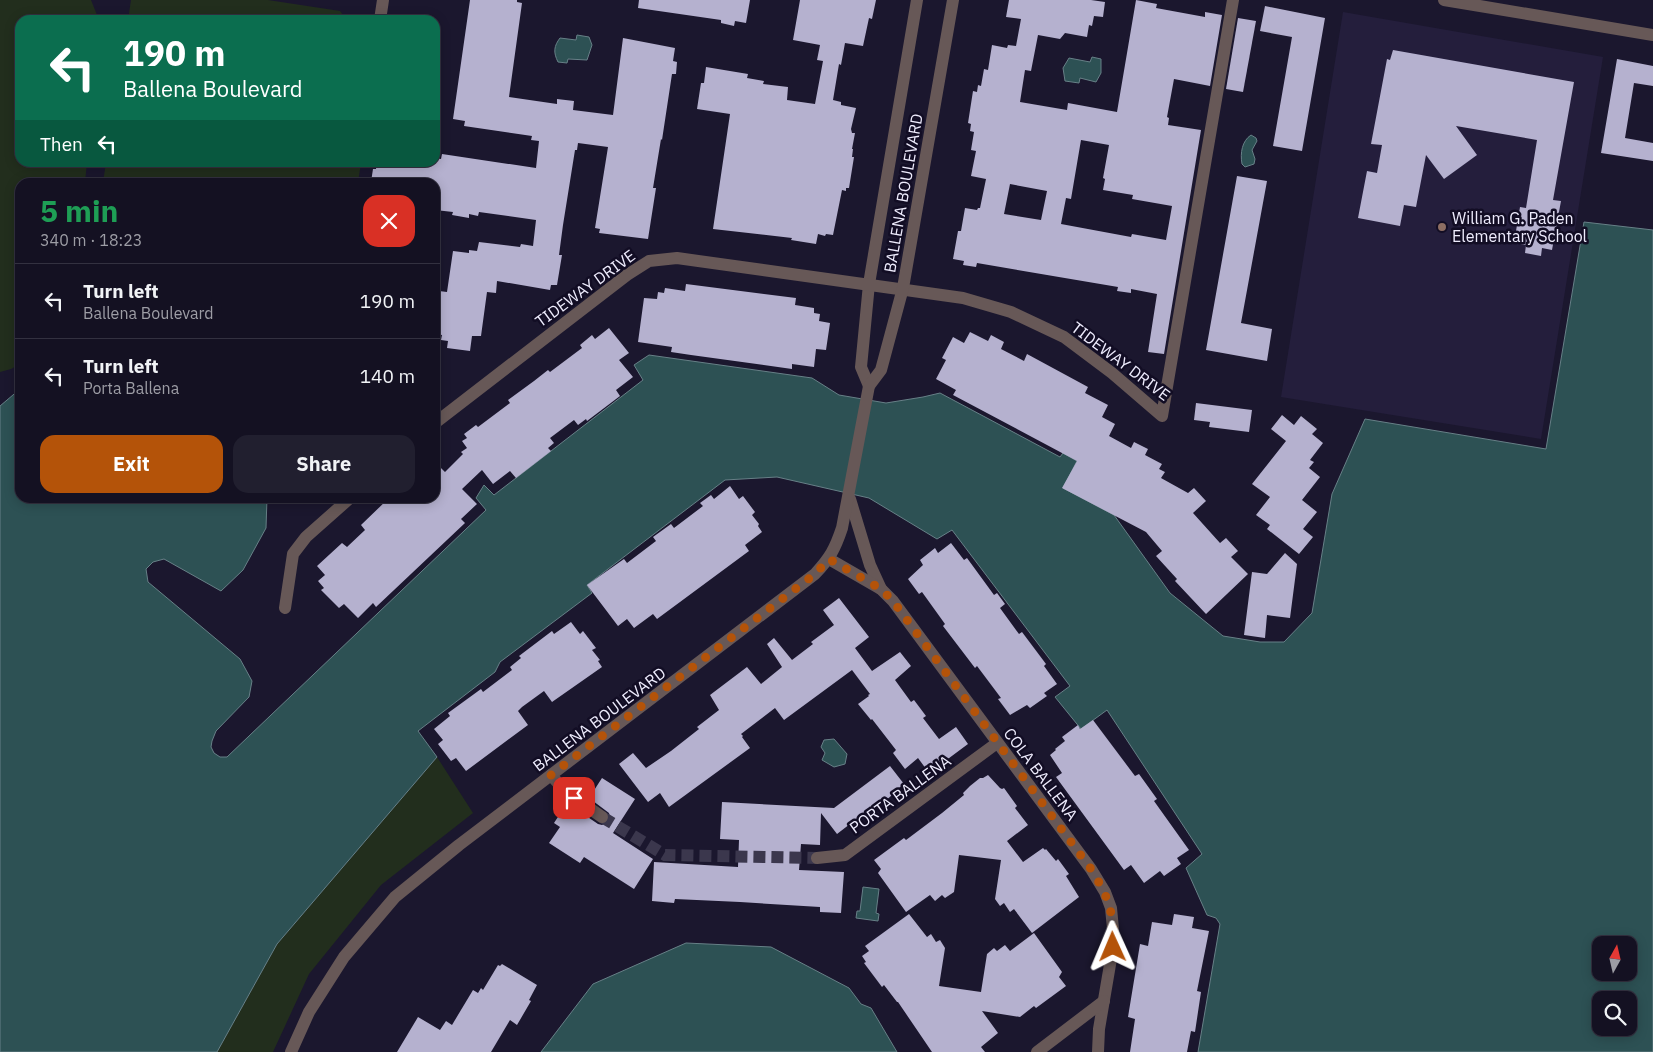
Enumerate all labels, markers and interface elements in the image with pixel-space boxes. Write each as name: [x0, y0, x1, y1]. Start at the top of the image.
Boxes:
text: 190 m: [123, 30, 226, 76]
icon: left: [40, 35, 105, 100]
text: Ballena Boulevard: [123, 74, 303, 103]
street label: BALLENA BOULEVARD: [879, 112, 927, 274]
icon: left: [93, 130, 121, 158]
text: Then: [40, 132, 83, 156]
text: 5 min: [40, 191, 118, 230]
button: close: [363, 195, 415, 247]
place label: William G. Paden Elementary School: [1452, 208, 1587, 246]
marker: William G. Paden Elementary School: [1436, 221, 1448, 233]
text: 340 m · 18:23: [40, 230, 142, 250]
street label: TIDEWAY DRIVE: [531, 245, 639, 331]
text: Turn left: [83, 279, 159, 303]
icon: left: [40, 287, 68, 315]
text: 190 m: [360, 289, 415, 313]
text: Ballena Boulevard: [83, 303, 214, 323]
street label: TIDEWAY DRIVE: [1068, 317, 1174, 405]
text: Turn left: [83, 354, 159, 378]
icon: left: [40, 362, 68, 390]
text: 140 m: [360, 364, 415, 388]
text: Porta Ballena: [83, 378, 179, 398]
button: Exit: [40, 435, 223, 493]
button: Share: [233, 435, 415, 493]
street label: BALLENA BOULEVARD: [529, 662, 669, 776]
street label: COLA BALLENA: [1000, 724, 1082, 824]
street label: PORTA BALLENA: [845, 750, 955, 838]
pin: [553, 777, 595, 819]
icon: arrive: [560, 784, 588, 812]
position arrow: [1086, 920, 1138, 972]
north arrow: [1592, 936, 1638, 981]
map controls: [1592, 936, 1637, 1036]
button: search: [1592, 991, 1637, 1036]

